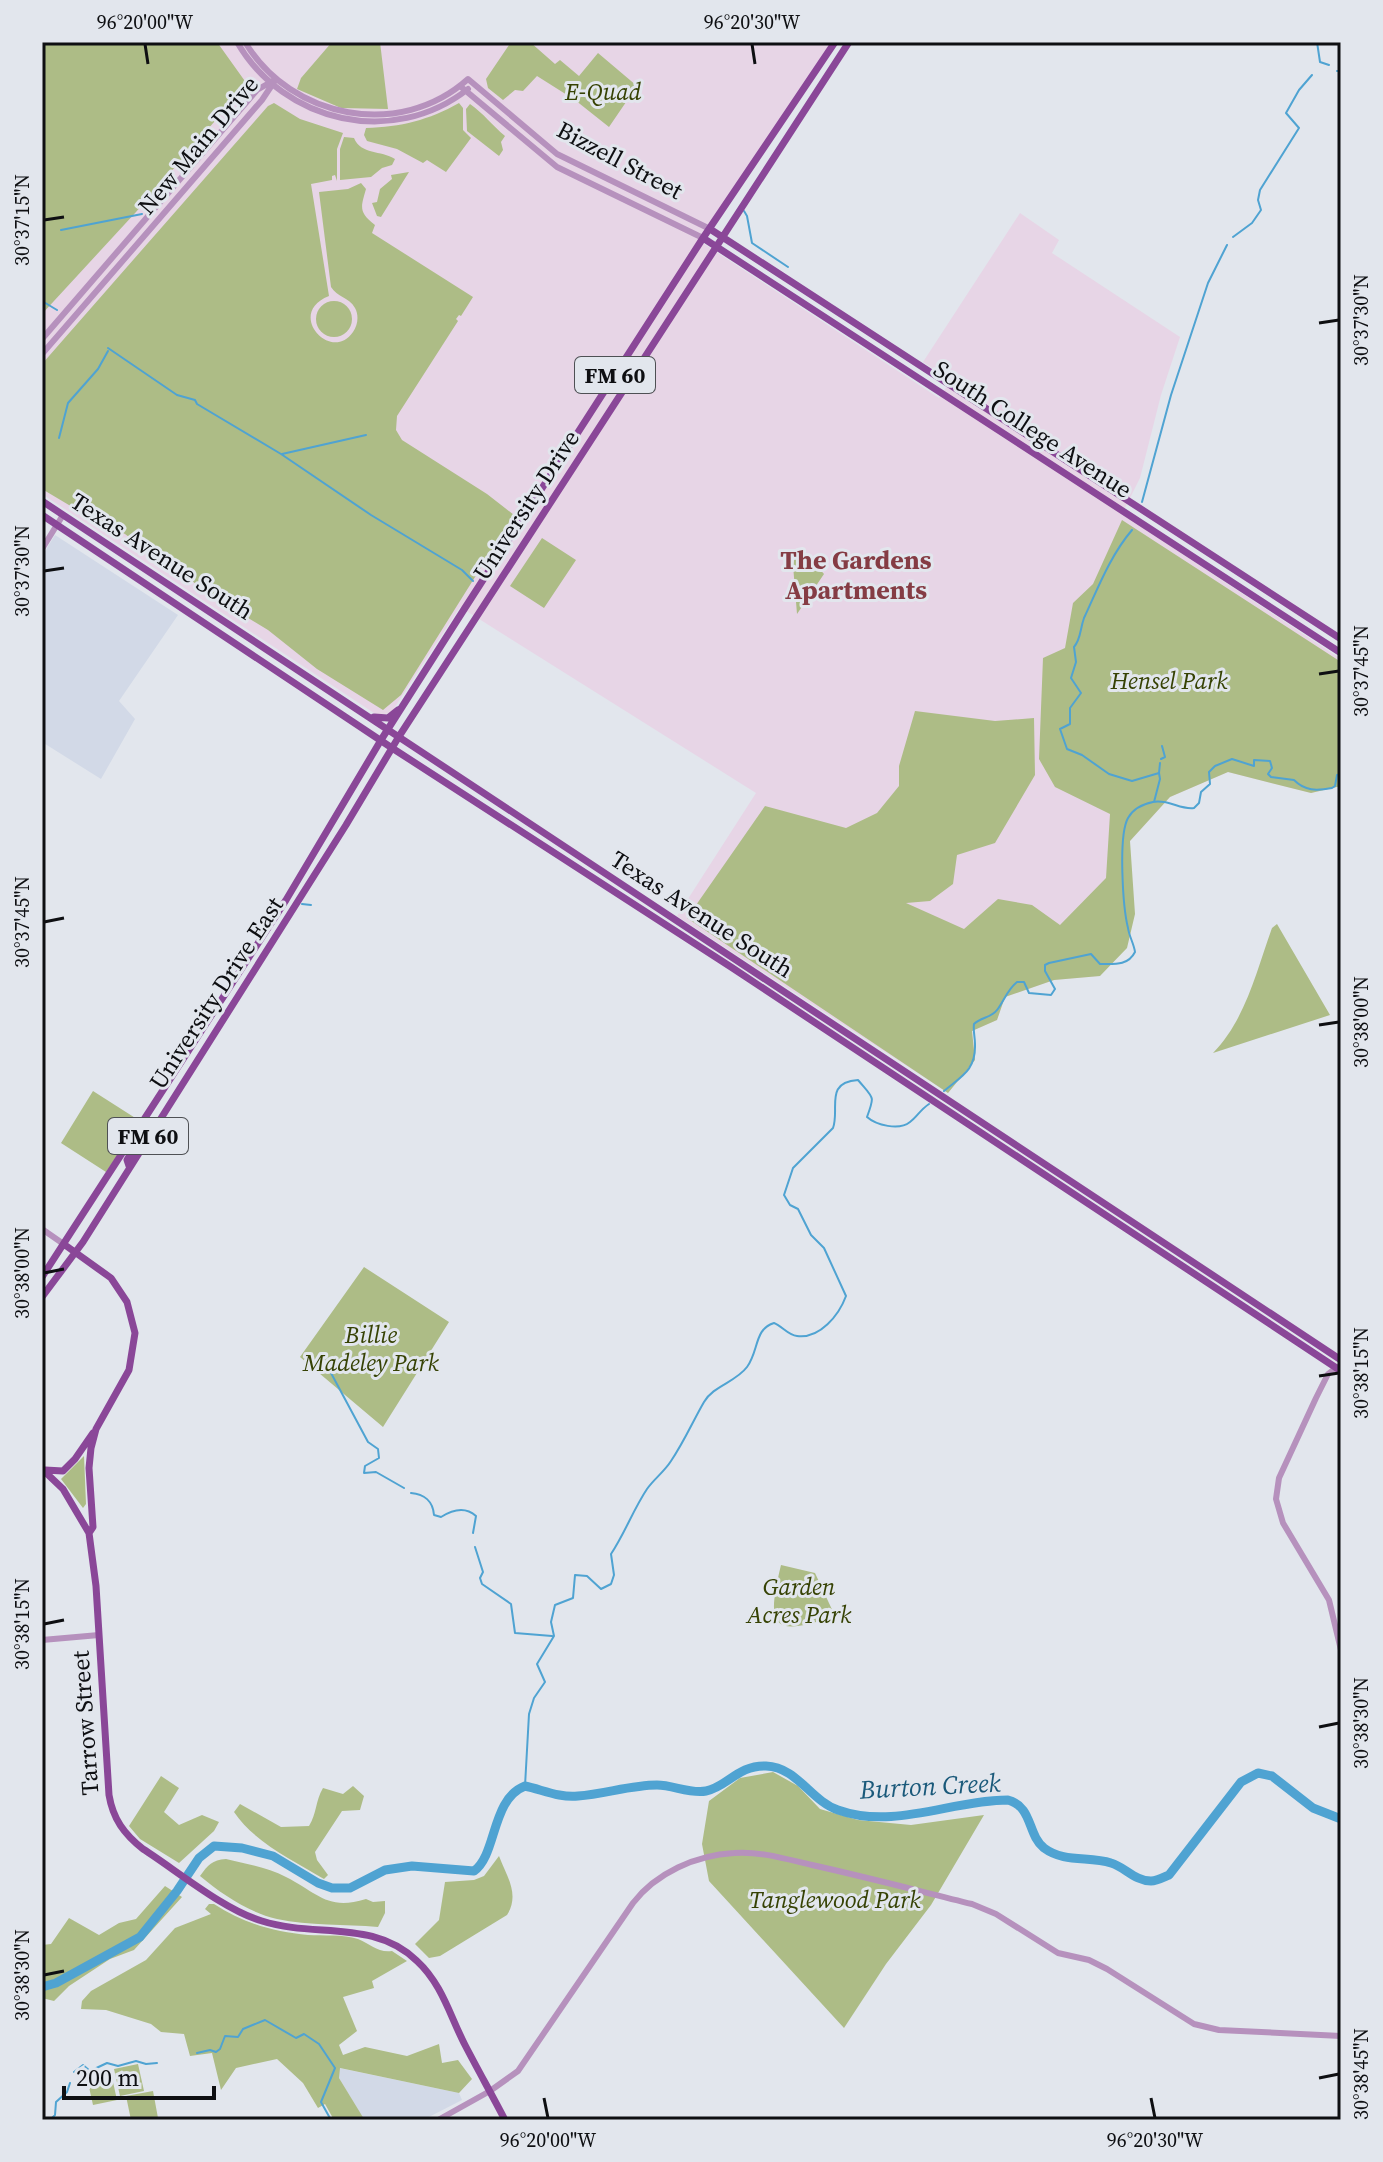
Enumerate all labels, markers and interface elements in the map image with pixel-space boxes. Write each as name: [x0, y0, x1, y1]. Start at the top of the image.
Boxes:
text: 96°20'00"W: [97, 8, 194, 36]
text: 96°20'30"W: [704, 8, 801, 36]
street label: New Main Drive: [130, 69, 266, 221]
park label: E-Quad: [564, 75, 642, 108]
street label: Bizzell Street: [551, 113, 689, 207]
text: 30°37'15"N: [8, 174, 36, 266]
text: 30°37'30"N: [1347, 274, 1375, 366]
street label: South College Avenue: [927, 352, 1139, 506]
road number: FM 60: [575, 357, 655, 393]
street label: University Drive: [465, 423, 587, 587]
street label: Texas Avenue South: [64, 485, 260, 627]
text: 30°37'30"N: [8, 525, 36, 617]
district label: The Gardens Apartments: [780, 542, 932, 608]
text: 30°37'45"N: [1347, 625, 1375, 717]
park label: Hensel Park: [1109, 664, 1228, 697]
street label: Texas Avenue South: [604, 843, 800, 985]
text: 30°37'45"N: [8, 876, 36, 968]
street label: University Drive East: [141, 890, 291, 1096]
text: 30°38'00"N: [1347, 976, 1375, 1068]
road number: FM 60: [108, 1118, 188, 1154]
text: 30°38'00"N: [8, 1227, 36, 1319]
park label: Billie Madeley Park: [302, 1318, 440, 1379]
text: 30°38'15"N: [1347, 1327, 1375, 1419]
park label: Garden Acres Park: [745, 1570, 852, 1631]
text: 30°38'15"N: [8, 1578, 36, 1670]
street label: Tarrow Street: [63, 1649, 107, 1796]
text: 30°38'30"N: [1347, 1677, 1375, 1769]
water label: Burton Creek: [858, 1764, 1002, 1808]
park label: Tanglewood Park: [749, 1883, 921, 1916]
text: 30°38'30"N: [8, 1929, 36, 2021]
text: 30°38'45"N: [1347, 2028, 1375, 2120]
scale bar: [64, 2050, 214, 2100]
text: 200 m: [76, 2061, 139, 2094]
text: 96°20'00"W: [500, 2126, 597, 2154]
text: 96°20'30"W: [1107, 2126, 1204, 2154]

